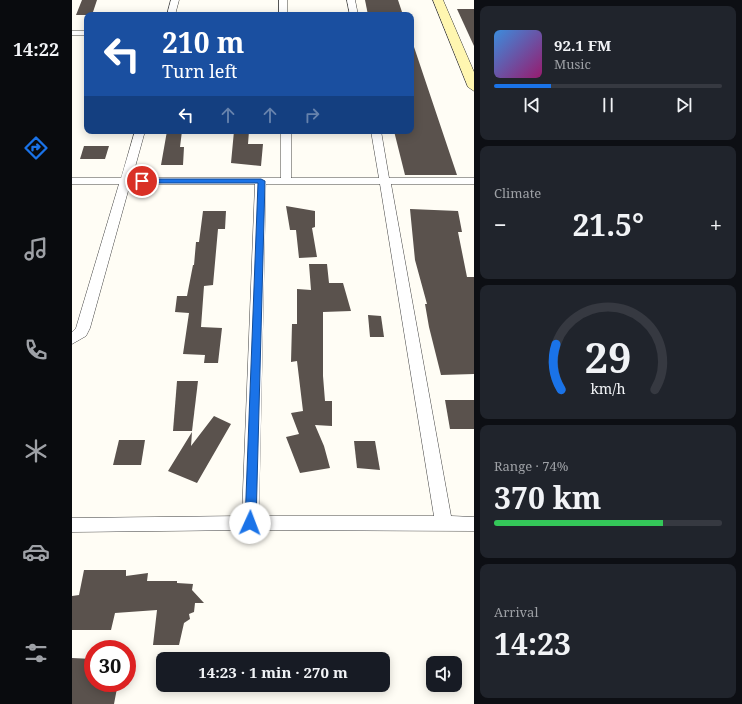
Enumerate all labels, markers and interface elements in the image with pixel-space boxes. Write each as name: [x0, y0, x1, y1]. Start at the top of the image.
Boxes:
text: 210 m: [162, 23, 244, 61]
icon: left: [96, 28, 148, 80]
text: 92.1 FM: [554, 35, 611, 55]
text: 14:22: [13, 37, 59, 61]
text: Music: [554, 55, 591, 73]
text: Turn left: [162, 59, 237, 83]
icon: previous: [521, 94, 543, 116]
icon: pause: [597, 94, 619, 116]
icon: next: [673, 94, 695, 116]
icon: left: [175, 104, 197, 126]
icon: ahead: [217, 104, 239, 126]
icon: ahead: [259, 104, 281, 126]
icon: right: [301, 104, 323, 126]
icon: directions: [22, 134, 50, 162]
pin: [125, 164, 159, 198]
icon: arrive: [131, 170, 153, 192]
text: Climate: [494, 184, 541, 202]
text: 21.5°: [572, 204, 644, 245]
text: −: [494, 209, 507, 239]
text: +: [710, 209, 722, 239]
icon: music: [22, 235, 50, 263]
text: 29: [584, 329, 632, 385]
icon: phone: [22, 336, 50, 364]
text: km/h: [590, 379, 626, 398]
icon: climate: [22, 437, 50, 465]
text: Range · 74%: [494, 457, 568, 475]
text: 370 km: [494, 477, 601, 518]
position arrow: [229, 502, 271, 544]
icon: car: [22, 538, 50, 566]
text: Arrival: [494, 603, 538, 621]
text: 14:23: [494, 623, 571, 664]
icon: filters: [22, 639, 50, 667]
speed limit sign: 30: [84, 640, 136, 692]
map controls: [426, 656, 462, 692]
button: sound: [426, 656, 462, 692]
text: 14:23 · 1 min · 270 m: [198, 662, 348, 682]

